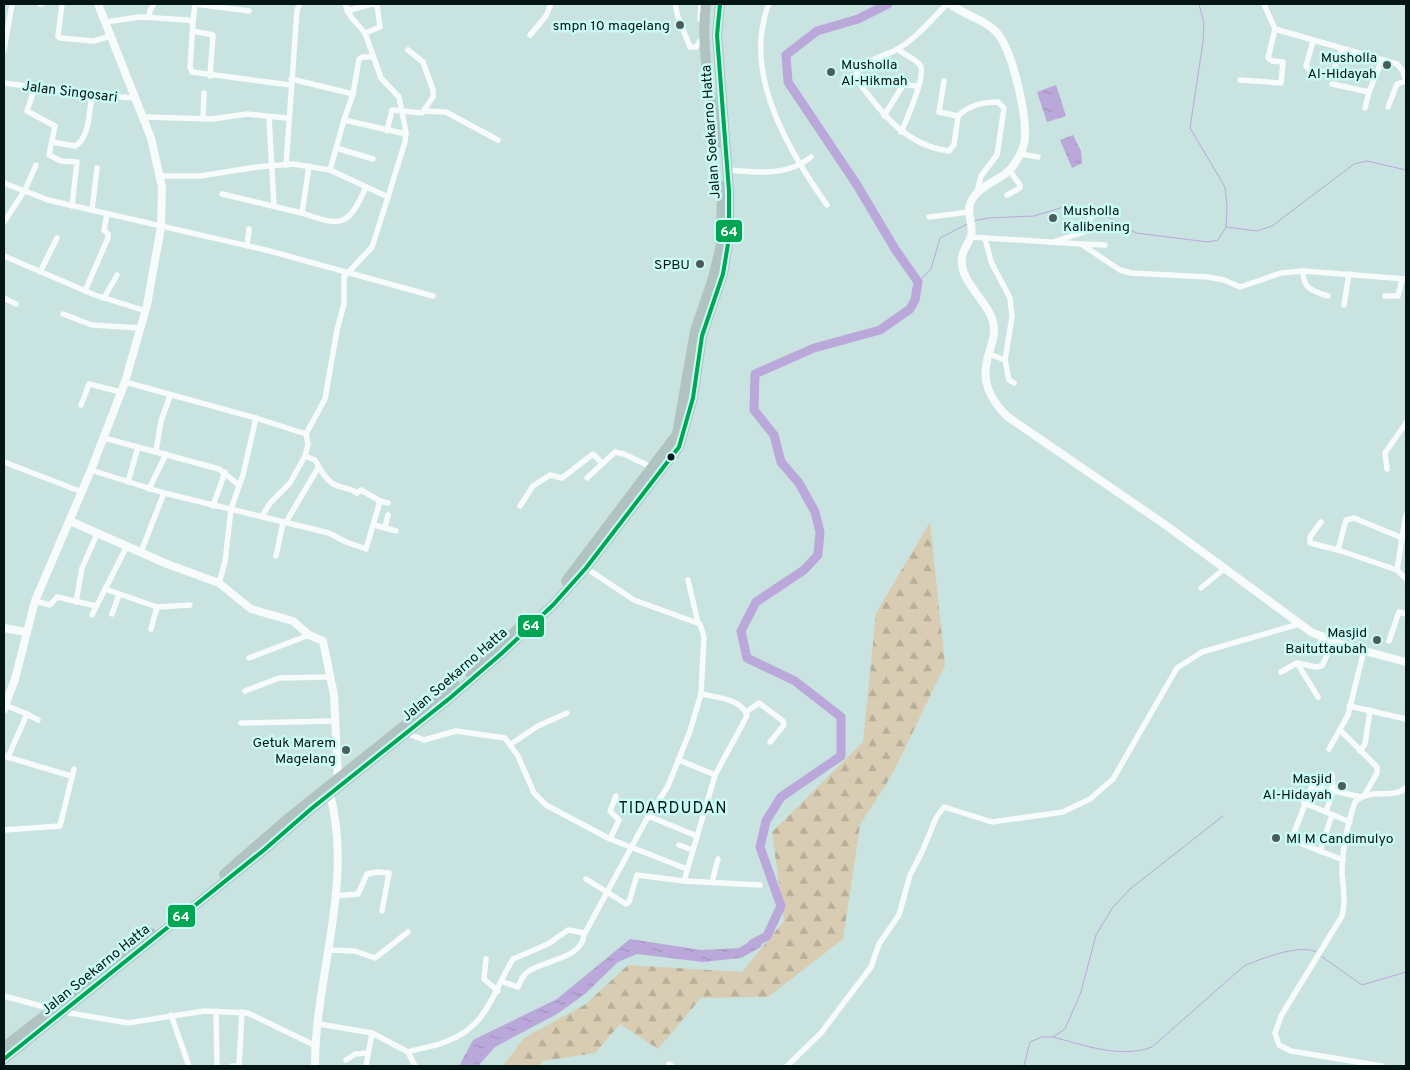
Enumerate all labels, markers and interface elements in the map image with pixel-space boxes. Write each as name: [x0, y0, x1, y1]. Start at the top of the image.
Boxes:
place label: smpn 10 magelang: [553, 18, 670, 35]
marker: smpn 10 magelang: [674, 19, 686, 31]
place label: Musholla Al-Hidayah: [1307, 50, 1377, 83]
place label: Musholla Al-Hikmah: [841, 57, 908, 90]
marker: Musholla Al-Hidayah: [1381, 59, 1393, 71]
street label: Jalan Soekarno Hatta: [698, 64, 725, 200]
marker: Musholla Al-Hikmah: [825, 66, 837, 78]
street label: Jalan Singosari: [21, 78, 118, 107]
place label: Musholla Kalibening: [1063, 203, 1130, 236]
marker: Musholla Kalibening: [1047, 212, 1059, 224]
line badge: 64: [715, 219, 743, 243]
text: 64: [720, 224, 738, 241]
place label: SPBU: [654, 257, 690, 274]
marker: SPBU: [694, 258, 706, 270]
unlabelled marker: [666, 452, 676, 462]
line badge: 64: [517, 614, 545, 638]
text: 64: [522, 618, 540, 635]
street label: Jalan Soekarno Hatta: [399, 625, 511, 726]
place label: Masjid Baituttaubah: [1285, 625, 1367, 658]
marker: Masjid Baituttaubah: [1371, 634, 1383, 646]
place label: Getuk Marem Magelang: [252, 735, 336, 768]
marker: Getuk Marem Magelang: [340, 744, 352, 756]
place label: Masjid Al-Hidayah: [1262, 771, 1332, 804]
marker: Masjid Al-Hidayah: [1336, 780, 1348, 792]
district label: TIDARDUDAN: [618, 799, 728, 819]
place label: MI M Candimulyo: [1286, 831, 1394, 848]
marker: MI M Candimulyo: [1270, 832, 1282, 844]
line badge: 64: [167, 904, 196, 928]
text: 64: [172, 909, 190, 926]
street label: Jalan Soekarno Hatta: [38, 921, 154, 1019]

